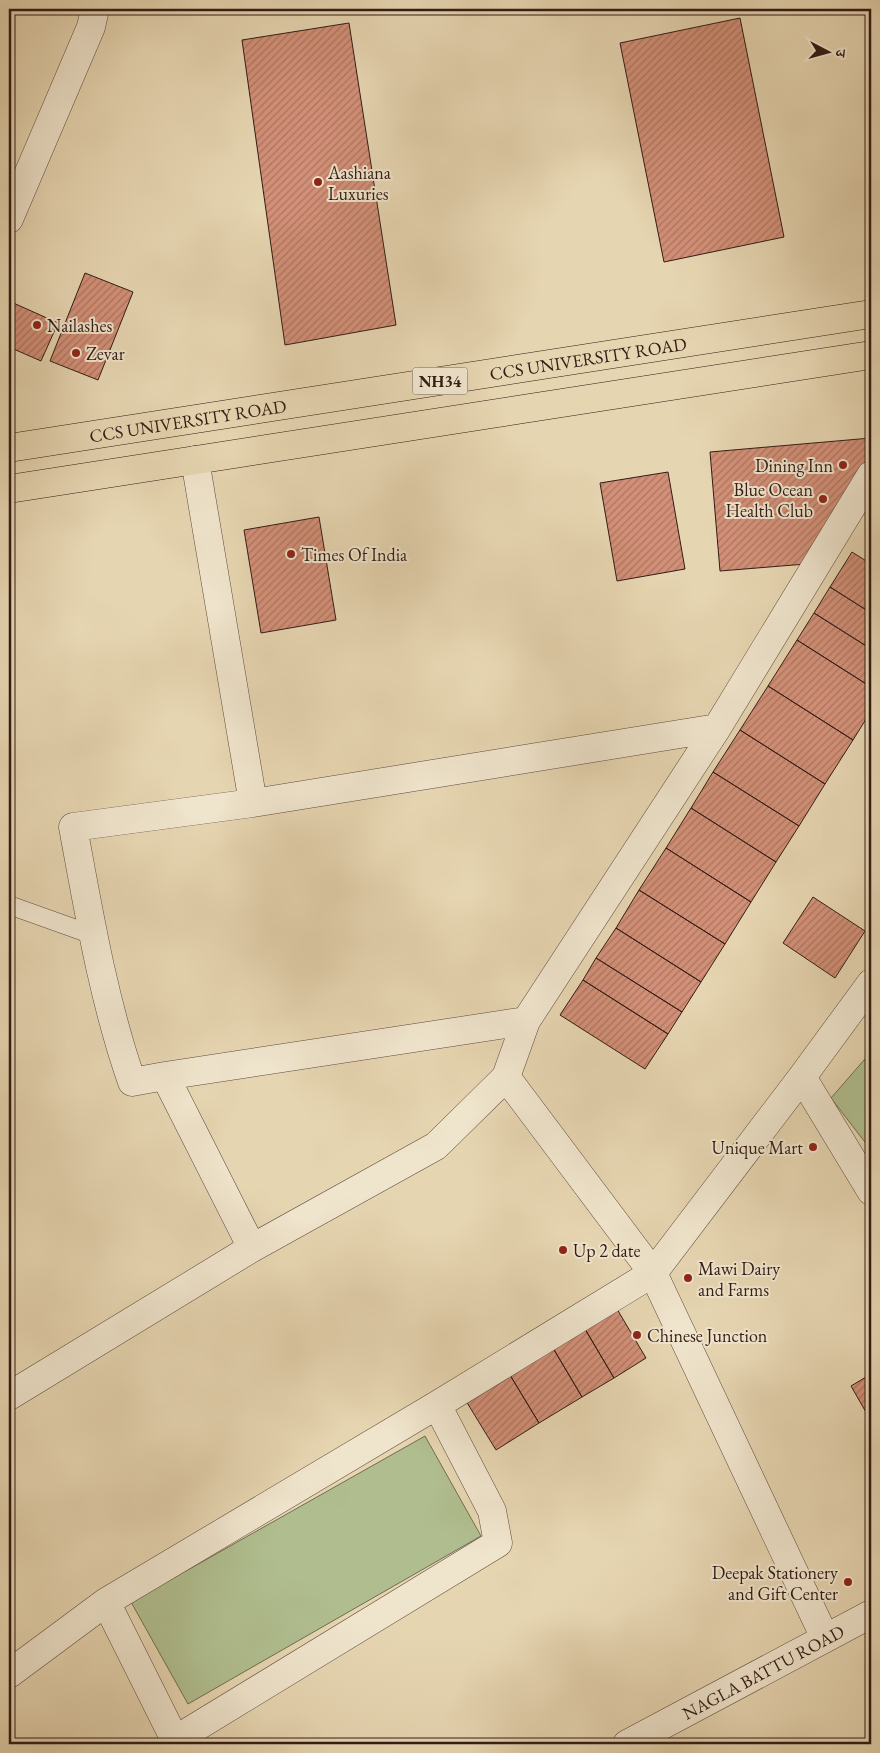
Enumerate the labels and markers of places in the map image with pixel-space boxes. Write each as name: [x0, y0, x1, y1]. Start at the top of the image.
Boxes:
place label: Aashiana Luxuries: [327, 161, 392, 205]
marker: Aashiana Luxuries: [312, 176, 324, 188]
place label: Nailashes: [47, 314, 112, 337]
marker: Nailashes: [31, 319, 43, 331]
place label: Zevar: [86, 342, 125, 365]
marker: Zevar: [70, 347, 82, 359]
place label: Dining Inn: [755, 454, 833, 477]
marker: Dining Inn: [837, 459, 849, 471]
place label: Blue Ocean Health Club: [726, 478, 813, 522]
marker: Blue Ocean Health Club: [817, 493, 829, 505]
place label: Times Of India: [301, 543, 408, 566]
marker: Times Of India: [285, 548, 297, 560]
place label: Unique Mart: [712, 1136, 803, 1159]
marker: Unique Mart: [807, 1141, 819, 1153]
place label: Up 2 date: [573, 1239, 640, 1262]
marker: Up 2 date: [557, 1244, 569, 1256]
place label: Mawi Dairy and Farms: [698, 1257, 780, 1301]
marker: Mawi Dairy and Farms: [682, 1272, 694, 1284]
place label: Chinese Junction: [647, 1324, 768, 1347]
marker: Chinese Junction: [631, 1329, 643, 1341]
place label: Deepak Stationery and Gift Center: [712, 1561, 838, 1605]
marker: Deepak Stationery and Gift Center: [842, 1576, 854, 1588]

